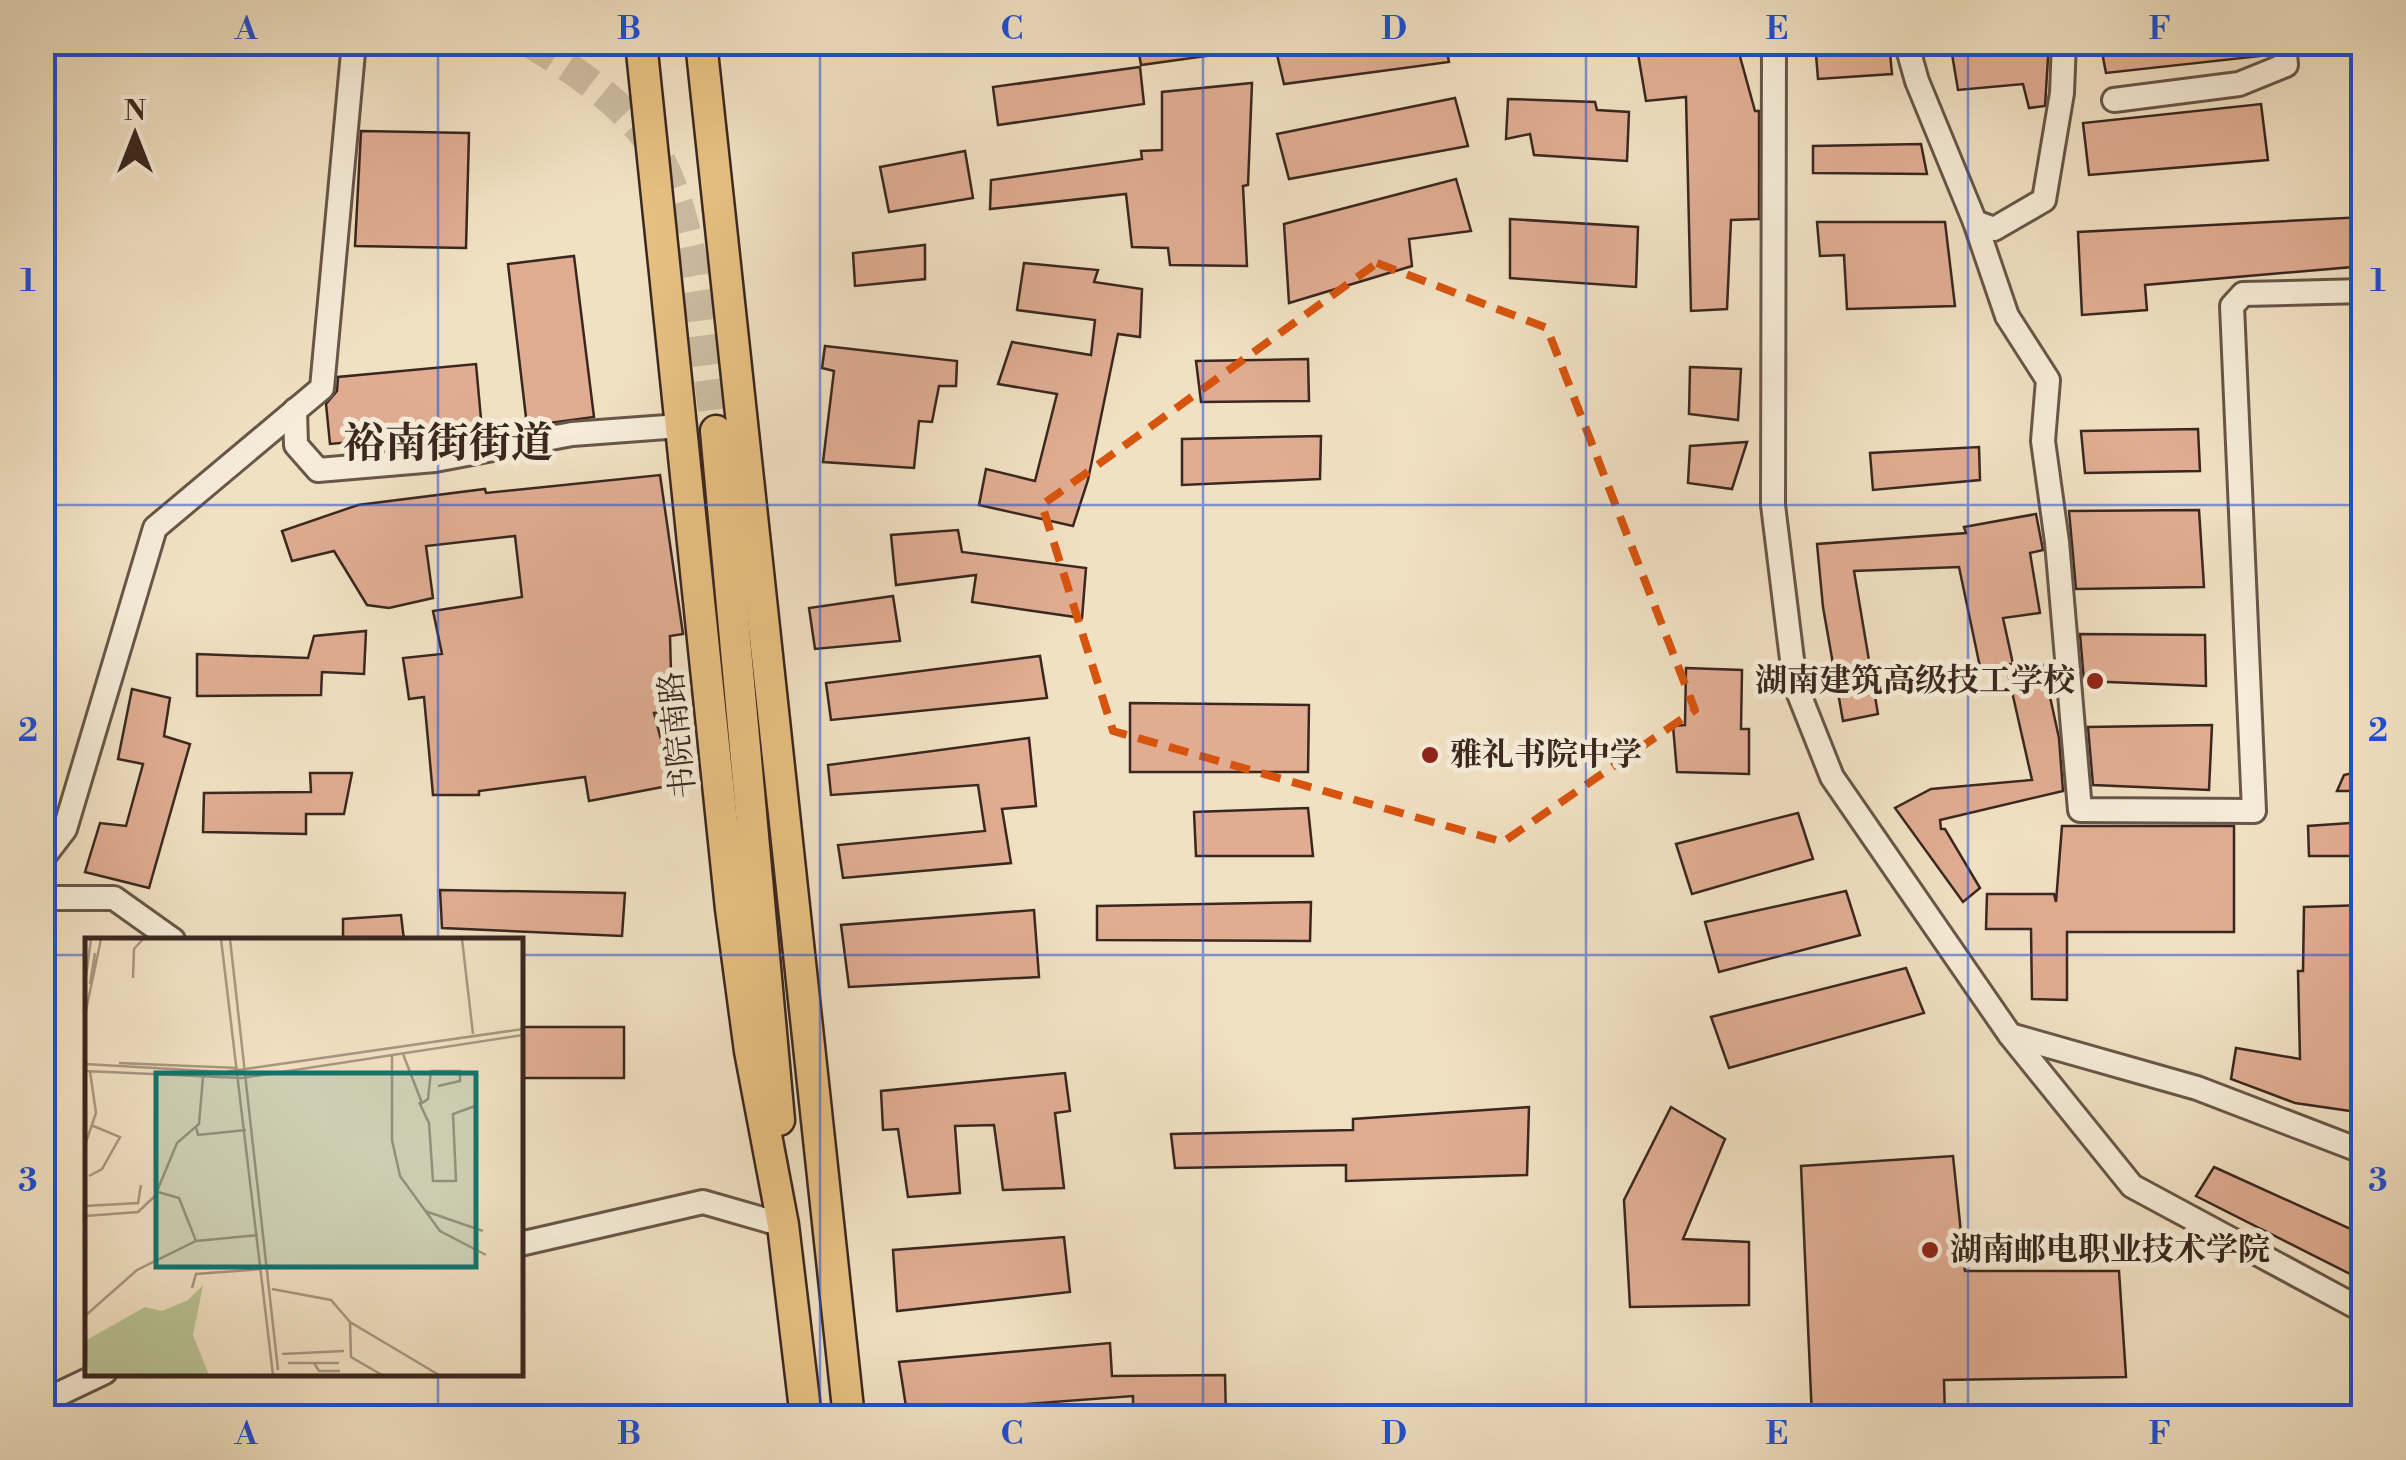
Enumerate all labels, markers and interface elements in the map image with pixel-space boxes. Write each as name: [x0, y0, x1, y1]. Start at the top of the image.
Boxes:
text: A: [234, 9, 259, 49]
text: B: [617, 9, 641, 49]
text: C: [1001, 9, 1023, 49]
text: D: [1381, 9, 1407, 49]
text: E: [1766, 9, 1788, 49]
text: F: [2149, 9, 2171, 49]
north arrow: [85, 85, 185, 185]
text: N: [124, 94, 146, 129]
text: 1: [20, 261, 36, 301]
text: 1: [2370, 261, 2386, 301]
district label: 裕南街街道: [343, 418, 553, 471]
place label: 湖南建筑高级技工学校: [1755, 661, 2075, 701]
street label: 书院南路: [651, 669, 705, 801]
marker: 湖南建筑高级技工学校: [2084, 670, 2106, 692]
text: 2: [18, 711, 38, 751]
text: 2: [2368, 711, 2388, 751]
place label: 雅礼书院中学: [1450, 735, 1642, 775]
marker: 雅礼书院中学: [1419, 744, 1441, 766]
inset map: [85, 938, 522, 1375]
text: 3: [18, 1161, 38, 1201]
text: 3: [2368, 1161, 2388, 1201]
place label: 湖南邮电职业技术学院: [1950, 1230, 2270, 1270]
marker: 湖南邮电职业技术学院: [1919, 1239, 1941, 1261]
text: A: [234, 1414, 259, 1454]
text: B: [617, 1414, 641, 1454]
text: C: [1001, 1414, 1023, 1454]
text: D: [1381, 1414, 1407, 1454]
text: E: [1766, 1414, 1788, 1454]
text: F: [2149, 1414, 2171, 1454]

